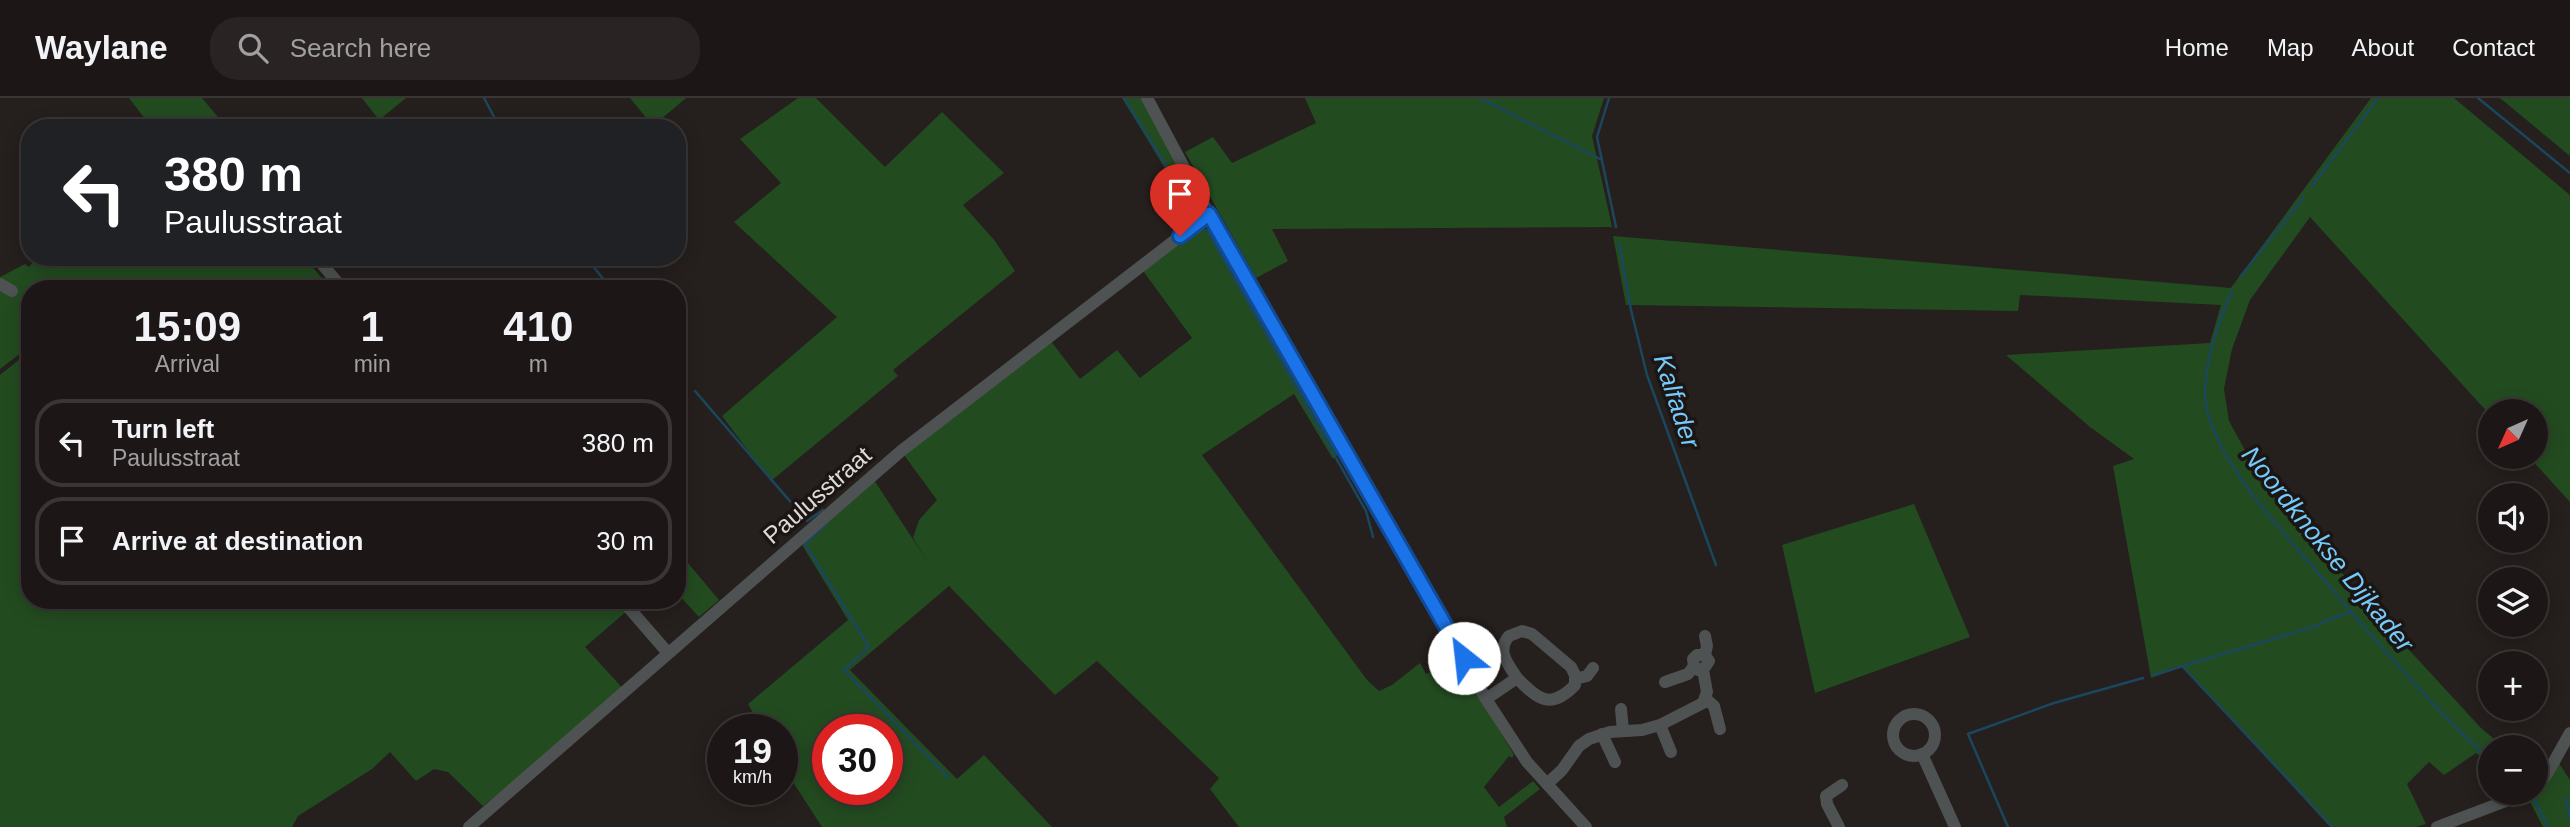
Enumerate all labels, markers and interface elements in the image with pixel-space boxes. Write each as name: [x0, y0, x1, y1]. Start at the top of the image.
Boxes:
search box: [210, 17, 700, 80]
text: Waylane: [35, 29, 168, 66]
icon: search: [234, 29, 272, 67]
text: Search here: [290, 33, 431, 63]
text: Home: [2165, 34, 2229, 61]
text: Map: [2267, 34, 2314, 61]
text: About: [2352, 34, 2414, 61]
text: Contact: [2452, 34, 2535, 61]
icon: left: [49, 147, 140, 238]
text: 380 m: [164, 147, 303, 201]
pin: [1150, 164, 1210, 236]
icon: arrive: [1161, 175, 1199, 213]
text: Paulusstraat: [164, 204, 342, 240]
text: 15:09: [134, 303, 241, 350]
text: 1: [360, 303, 384, 350]
text: 410: [503, 303, 573, 350]
water label: Kalfader: [1648, 350, 1707, 453]
text: Arrival: [155, 351, 220, 377]
text: min: [354, 351, 391, 377]
text: m: [529, 351, 548, 377]
north arrow: [2478, 399, 2548, 469]
map controls: [2478, 399, 2548, 805]
text: Turn left: [112, 414, 214, 444]
icon: left: [53, 424, 91, 462]
text: 380 m: [582, 428, 654, 458]
water label: Noordknokse Dijkader: [2236, 440, 2421, 659]
street label: Paulusstraat: [758, 441, 876, 549]
text: Paulusstraat: [112, 445, 240, 471]
button: sound: [2478, 483, 2548, 553]
icon: arrive: [53, 522, 91, 560]
text: Arrive at destination: [112, 526, 363, 556]
text: 30 m: [596, 526, 654, 556]
button: layers: [2478, 567, 2548, 637]
position arrow: [1427, 621, 1501, 695]
button: +: [2478, 651, 2548, 721]
speed limit sign: 30: [812, 714, 903, 805]
text: 19: [733, 731, 772, 770]
button: −: [2478, 735, 2548, 805]
text: km/h: [733, 767, 772, 787]

